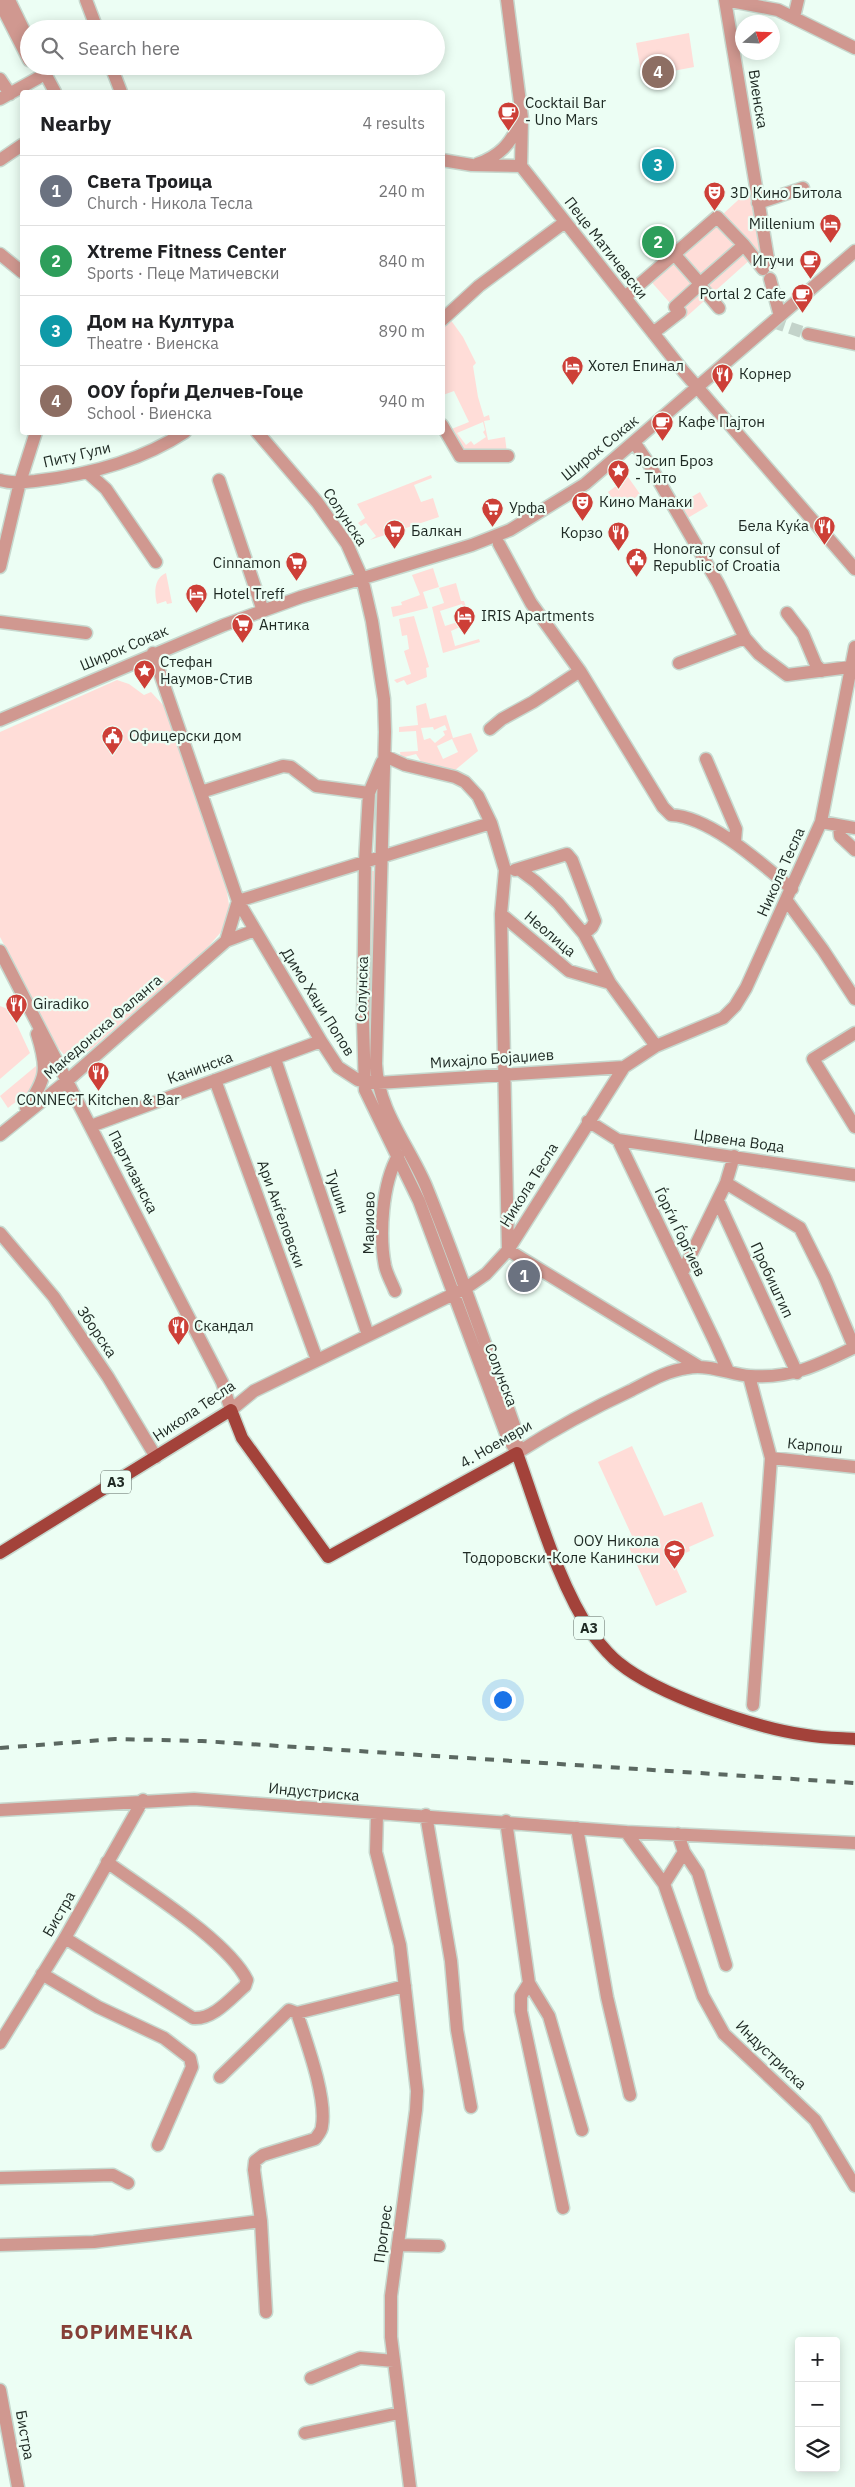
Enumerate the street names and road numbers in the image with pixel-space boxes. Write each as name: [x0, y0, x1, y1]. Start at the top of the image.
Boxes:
street label: Виенска: [744, 68, 773, 130]
street label: Пеце Матичевски: [561, 193, 652, 303]
street label: Широк Сокак: [557, 411, 642, 485]
street label: Питу Гули: [41, 438, 113, 472]
street label: Солунска: [319, 484, 372, 549]
street label: Широк Сокак: [77, 620, 171, 675]
street label: Никола Тесла: [752, 824, 809, 919]
street label: Неолица: [521, 907, 580, 961]
street label: Димо Хаџи Попов: [277, 944, 359, 1059]
street label: Солунска: [351, 956, 372, 1022]
street label: Македонска Фаланга: [40, 970, 166, 1083]
street label: Михајло Бојаџиев: [429, 1045, 555, 1072]
street label: Канинска: [165, 1047, 235, 1088]
street label: Црвена Вода: [692, 1125, 786, 1156]
street label: Партизанска: [104, 1127, 163, 1217]
street label: Никола Тесла: [495, 1139, 562, 1230]
street label: Ари Анѓеловски: [253, 1157, 310, 1270]
street label: Тушин: [321, 1167, 353, 1216]
street label: Ѓорѓи Ѓорѓиев: [651, 1184, 710, 1280]
street label: Мариово: [358, 1191, 379, 1255]
street label: Пробиштип: [747, 1239, 798, 1321]
street label: Зборска: [73, 1302, 122, 1361]
street label: Солунска: [481, 1341, 522, 1409]
street label: Никола Тесла: [149, 1376, 239, 1445]
street label: 4. Ноември: [456, 1415, 535, 1472]
street label: Карпош: [786, 1433, 844, 1458]
road number: A3: [101, 1470, 131, 1494]
road number: A3: [574, 1616, 604, 1640]
street label: Индустриска: [268, 1778, 360, 1805]
street label: Бистра: [38, 1887, 79, 1940]
street label: Индустриска: [732, 2016, 811, 2093]
street label: Прогрес: [369, 2203, 396, 2264]
street label: Бистра: [12, 2409, 39, 2461]

